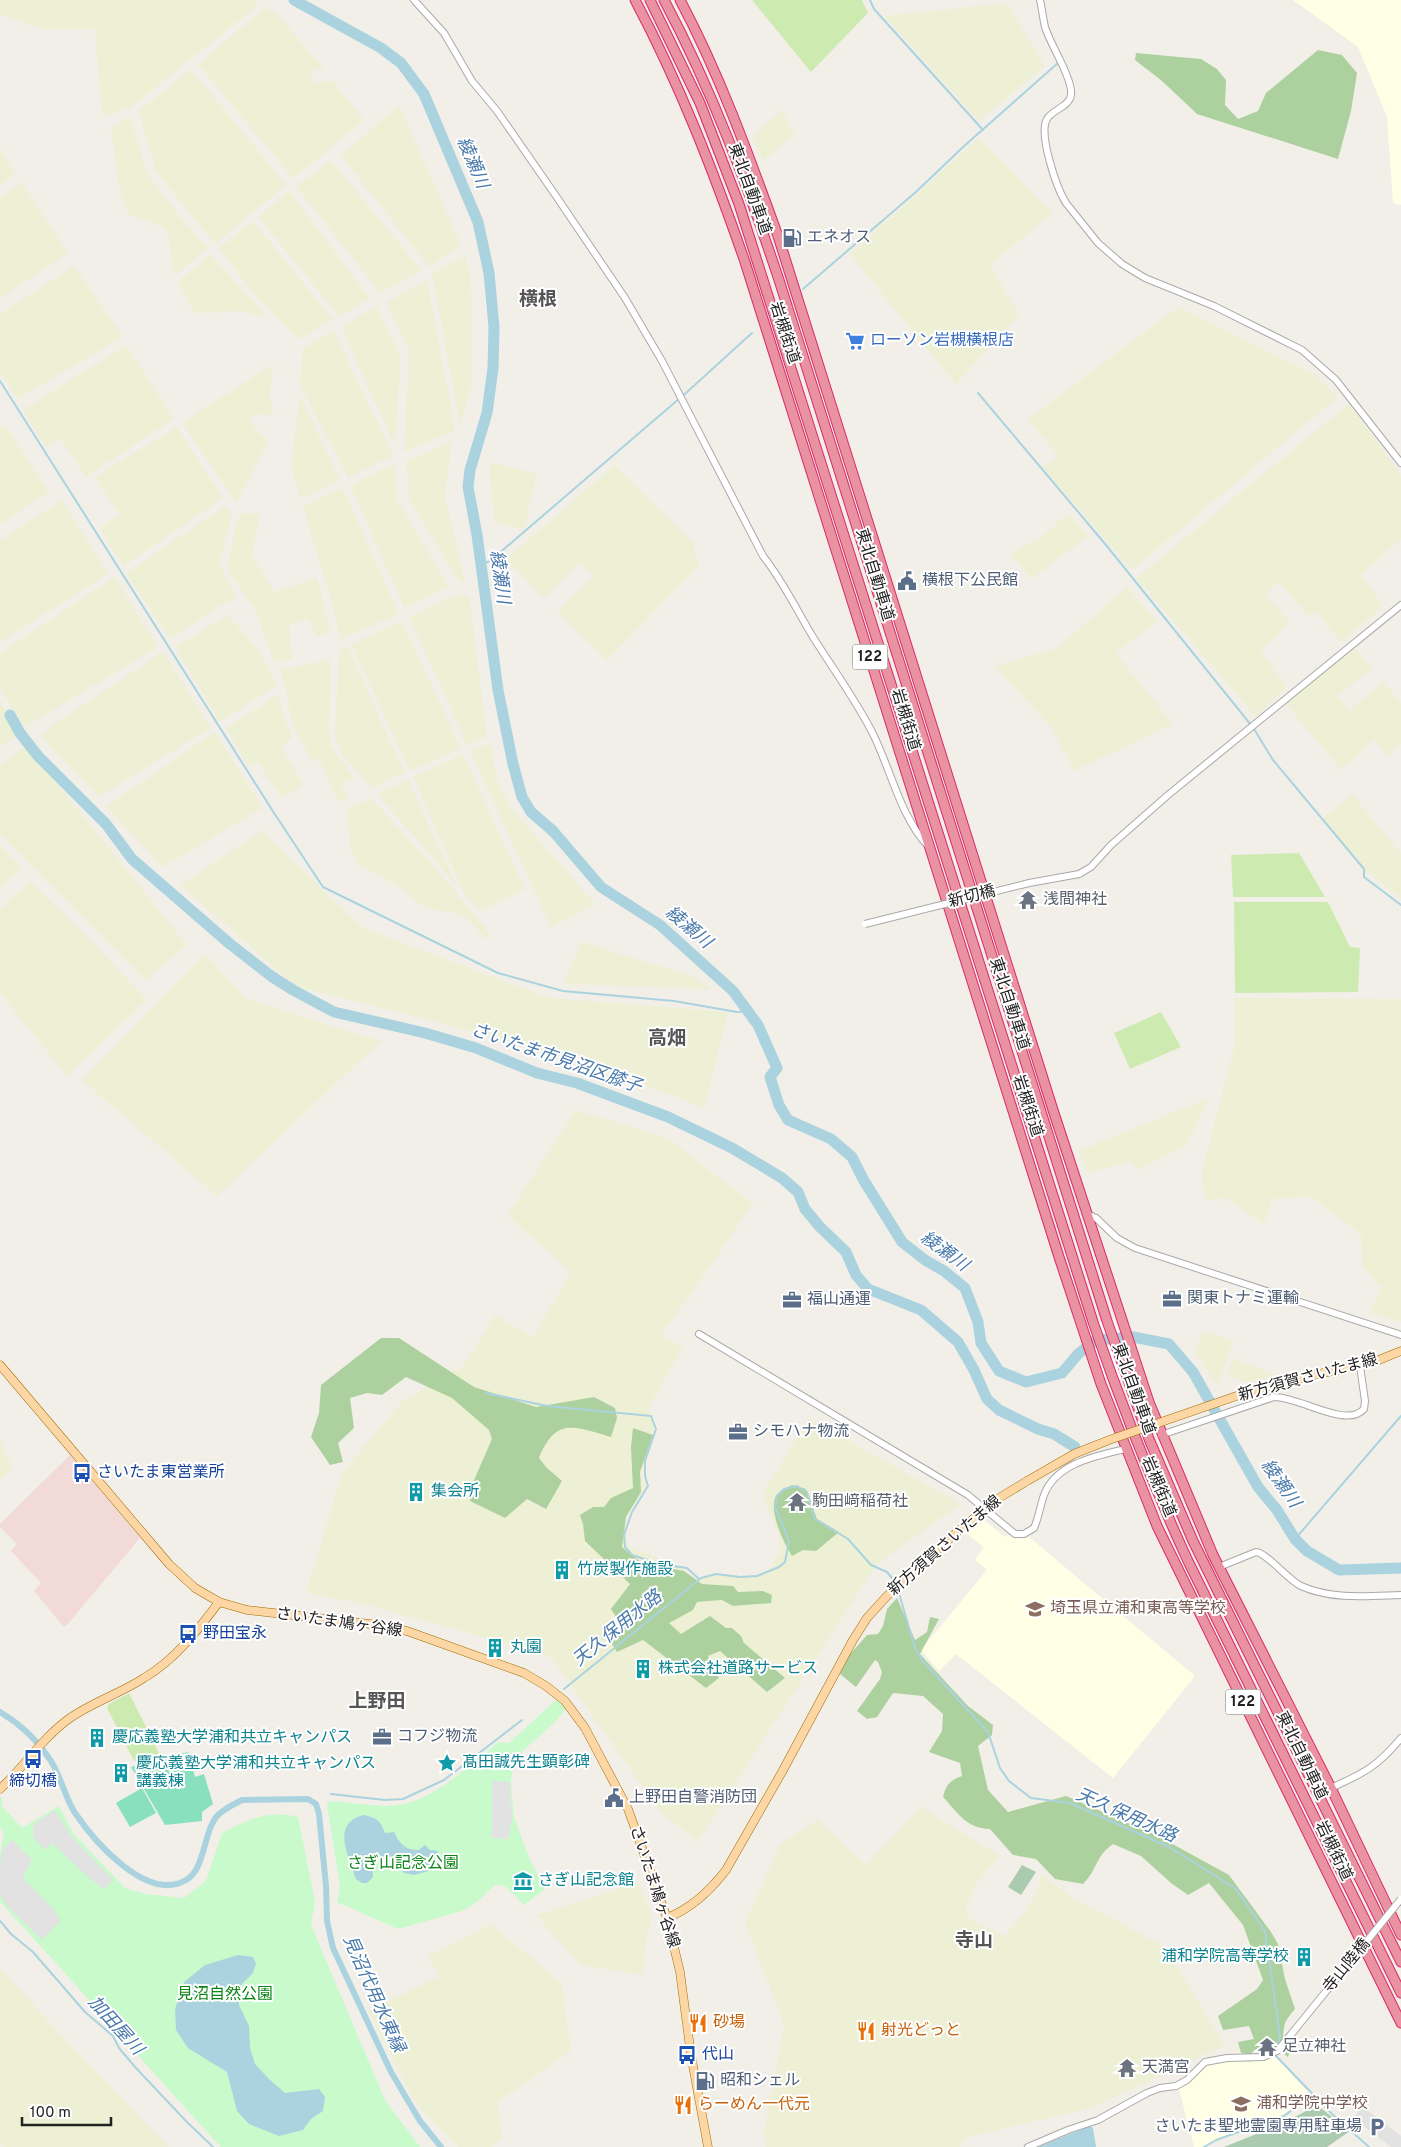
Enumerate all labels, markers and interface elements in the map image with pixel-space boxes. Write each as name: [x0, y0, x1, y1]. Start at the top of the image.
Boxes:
water label: 綾瀬川: [451, 134, 494, 194]
street label: 東北自動車道: [723, 140, 775, 238]
fuel station icon: エネオス: [781, 227, 803, 249]
place label: エネオス: [807, 228, 871, 248]
district label: 横根: [519, 288, 557, 312]
street label: 岩槻街道: [765, 299, 803, 367]
supermarket icon: ローソン岩槻横根店: [844, 330, 866, 352]
place label: ローソン岩槻横根店: [870, 331, 1014, 351]
street label: 東北自動車道: [850, 526, 898, 624]
water label: 綾瀬川: [484, 549, 514, 607]
public building icon: 横根下公民館: [896, 570, 918, 592]
place label: 横根下公民館: [922, 571, 1018, 591]
road number: 122: [852, 644, 888, 670]
street label: 岩槻街道: [886, 686, 924, 754]
street label: 新切橋: [946, 881, 998, 913]
temple icon: 浅間神社: [1017, 889, 1039, 911]
place label: 浅間神社: [1043, 890, 1107, 910]
water label: 綾瀬川: [660, 902, 718, 955]
street label: 東北自動車道: [985, 955, 1033, 1053]
water label: さいたま市見沼区膝子: [467, 1019, 646, 1099]
district label: 高畑: [648, 1027, 686, 1051]
street label: 岩槻街道: [1008, 1072, 1046, 1140]
water label: 綾瀬川: [915, 1227, 974, 1278]
office icon: 関東トナミ運輸: [1161, 1288, 1183, 1310]
office icon: 福山通運: [781, 1289, 803, 1311]
place label: 関東トナミ運輸: [1187, 1289, 1299, 1309]
place label: 福山通運: [807, 1290, 871, 1310]
street label: 東北自動車道: [1107, 1340, 1159, 1438]
street label: 新方須賀さいたま線: [1236, 1350, 1380, 1406]
office icon: シモハナ物流: [727, 1421, 749, 1443]
place label: シモハナ物流: [753, 1422, 849, 1442]
street label: 岩槻街道: [1136, 1454, 1180, 1520]
water label: 綾瀬川: [1255, 1455, 1306, 1514]
bus stop icon: さいたま東営業所: [71, 1462, 93, 1484]
place label: さいたま東営業所: [97, 1463, 225, 1483]
building icon: 集会所: [405, 1481, 427, 1503]
place label: 集会所: [431, 1482, 479, 1502]
temple icon: 駒田﨑稲荷社: [786, 1491, 808, 1513]
street label: 新方須賀さいたま線: [884, 1491, 1006, 1601]
place label: 駒田﨑稲荷社: [812, 1492, 908, 1512]
building icon: 竹炭製作施設: [551, 1559, 573, 1581]
place label: 竹炭製作施設: [577, 1560, 673, 1580]
water label: 天久保用水路: [569, 1585, 669, 1672]
school or university icon: 埼玉県立浦和東高等学校: [1024, 1598, 1046, 1620]
place label: 埼玉県立浦和東高等学校: [1050, 1599, 1226, 1619]
street label: さいたま鳩ヶ谷線: [274, 1604, 404, 1642]
bus stop icon: 野田宝永: [177, 1623, 199, 1645]
place label: 野田宝永: [203, 1624, 267, 1644]
building icon: 丸園: [484, 1637, 506, 1659]
place label: 丸園: [510, 1638, 542, 1658]
building icon: 株式会社道路サービス: [632, 1658, 654, 1680]
place label: 株式会社道路サービス: [658, 1659, 818, 1679]
district label: 上野田: [348, 1690, 406, 1714]
road number: 122: [1226, 1690, 1260, 1714]
street label: 東北自動車道: [1271, 1708, 1331, 1804]
office icon: コフジ物流: [371, 1726, 393, 1748]
building icon: 慶応義塾大学浦和共立キャンパス: [86, 1727, 108, 1749]
place label: コフジ物流: [397, 1727, 477, 1747]
place label: 慶応義塾大学浦和共立キャンパス: [112, 1728, 352, 1748]
bus stop icon: 締切橋: [22, 1748, 44, 1770]
place icon: 髙田誠先生顕彰碑: [436, 1752, 458, 1774]
place label: 髙田誠先生顕彰碑: [462, 1753, 590, 1773]
place label: 慶応義塾大学浦和共立キャンパス 講義棟: [136, 1754, 376, 1792]
building icon: 慶応義塾大学浦和共立キャンパス 講義棟: [110, 1762, 132, 1784]
place label: 締切橋: [9, 1772, 57, 1792]
water label: 天久保用水路: [1072, 1784, 1182, 1849]
public building icon: 上野田自警消防団: [603, 1787, 625, 1809]
place label: 上野田自警消防団: [629, 1788, 757, 1808]
street label: 岩槻街道: [1310, 1818, 1356, 1884]
street label: さいたま鳩ヶ谷線: [625, 1823, 683, 1951]
park label: さぎ山記念公園: [347, 1854, 459, 1874]
museum icon: さぎ山記念館: [512, 1870, 534, 1892]
place label: さぎ山記念館: [538, 1871, 634, 1891]
district label: 寺山: [955, 1929, 993, 1953]
water label: 見沼代用水東縁: [337, 1932, 410, 2058]
street label: 寺山陸橋: [1319, 1935, 1375, 1997]
building icon: 浦和学院高等学校: [1293, 1946, 1315, 1968]
place label: 浦和学院高等学校: [1161, 1947, 1289, 1967]
park label: 見沼自然公園: [177, 1985, 273, 2005]
water label: 加田屋川: [82, 1992, 149, 2062]
restaurant icon: 砂場: [687, 2012, 709, 2034]
place label: 砂場: [713, 2013, 745, 2033]
restaurant icon: 射光どっと: [855, 2020, 877, 2042]
place label: 射光どっと: [881, 2021, 961, 2041]
temple icon: 足立神社: [1256, 2036, 1278, 2058]
place label: 足立神社: [1282, 2037, 1346, 2057]
bus stop icon: 代山: [676, 2044, 698, 2066]
place label: 代山: [702, 2045, 734, 2065]
temple icon: 天満宮: [1116, 2057, 1138, 2079]
place label: 天満宮: [1142, 2058, 1190, 2078]
fuel station icon: 昭和シェル: [694, 2070, 716, 2092]
place label: 昭和シェル: [720, 2071, 800, 2091]
school or university icon: 浦和学院中学校: [1230, 2093, 1252, 2115]
scale bar: [22, 2094, 111, 2126]
restaurant icon: らーめん一代元: [672, 2094, 694, 2116]
place label: 浦和学院中学校: [1256, 2094, 1368, 2114]
place label: らーめん一代元: [698, 2095, 810, 2115]
text: 100 m: [30, 2104, 71, 2123]
parking icon: さいたま聖地霊園専用駐車場: [1366, 2116, 1388, 2138]
place label: さいたま聖地霊園専用駐車場: [1154, 2117, 1362, 2137]

